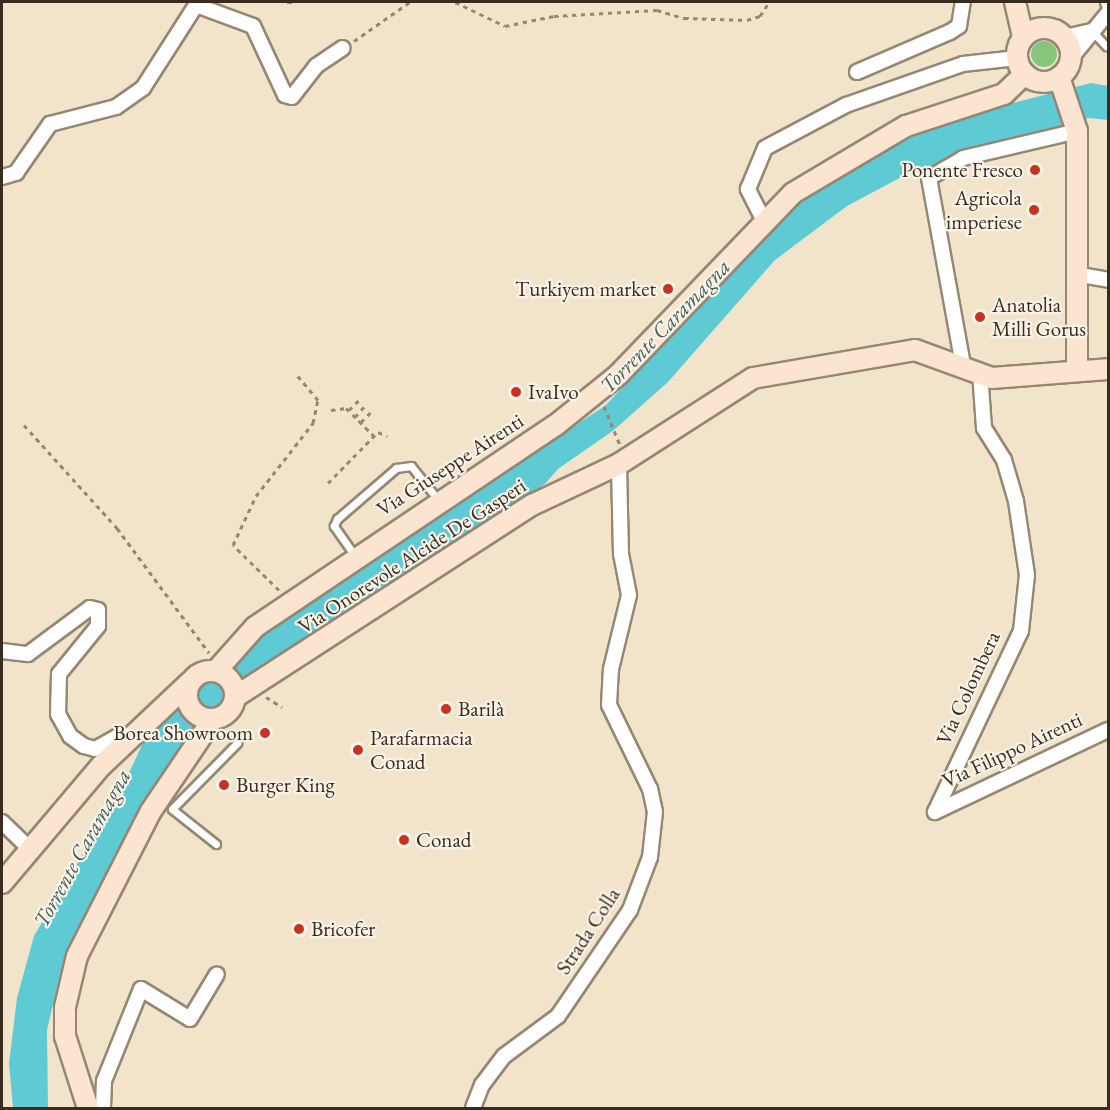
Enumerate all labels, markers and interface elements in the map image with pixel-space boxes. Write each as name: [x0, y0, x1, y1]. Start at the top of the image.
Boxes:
place label: Ponente Fresco: [901, 157, 1023, 183]
marker: Ponente Fresco: [1028, 163, 1042, 177]
place label: Agricola imperiese: [946, 185, 1022, 235]
marker: Agricola imperiese: [1027, 203, 1041, 217]
water label: Torrente Caramagna: [594, 253, 736, 399]
place label: Turkiyem market: [515, 276, 656, 302]
marker: Turkiyem market: [661, 282, 675, 296]
place label: Anatolia Milli Gorus: [992, 292, 1086, 342]
marker: Anatolia Milli Gorus: [973, 310, 987, 324]
place label: IvaIvo: [528, 379, 579, 405]
marker: IvaIvo: [509, 385, 523, 399]
street label: Via Giuseppe Airenti: [372, 408, 528, 522]
street label: Via Onorevole Alcide De Gasperi: [293, 473, 531, 639]
street label: Via Colombera: [931, 627, 1005, 749]
place label: Barilà: [458, 696, 504, 722]
marker: Barilà: [439, 702, 453, 716]
street label: Via Filippo Airenti: [938, 707, 1086, 793]
place label: Borea Showroom: [113, 720, 253, 746]
place label: Parafarmacia Conad: [370, 725, 473, 775]
marker: Borea Showroom: [258, 726, 272, 740]
marker: Parafarmacia Conad: [351, 743, 365, 757]
water label: Torrente Caramagna: [28, 764, 136, 932]
place label: Burger King: [236, 772, 335, 798]
marker: Burger King: [217, 778, 231, 792]
place label: Conad: [416, 827, 471, 853]
marker: Conad: [397, 833, 411, 847]
street label: Strada Colla: [551, 883, 625, 979]
place label: Bricofer: [311, 916, 375, 942]
marker: Bricofer: [292, 922, 306, 936]

